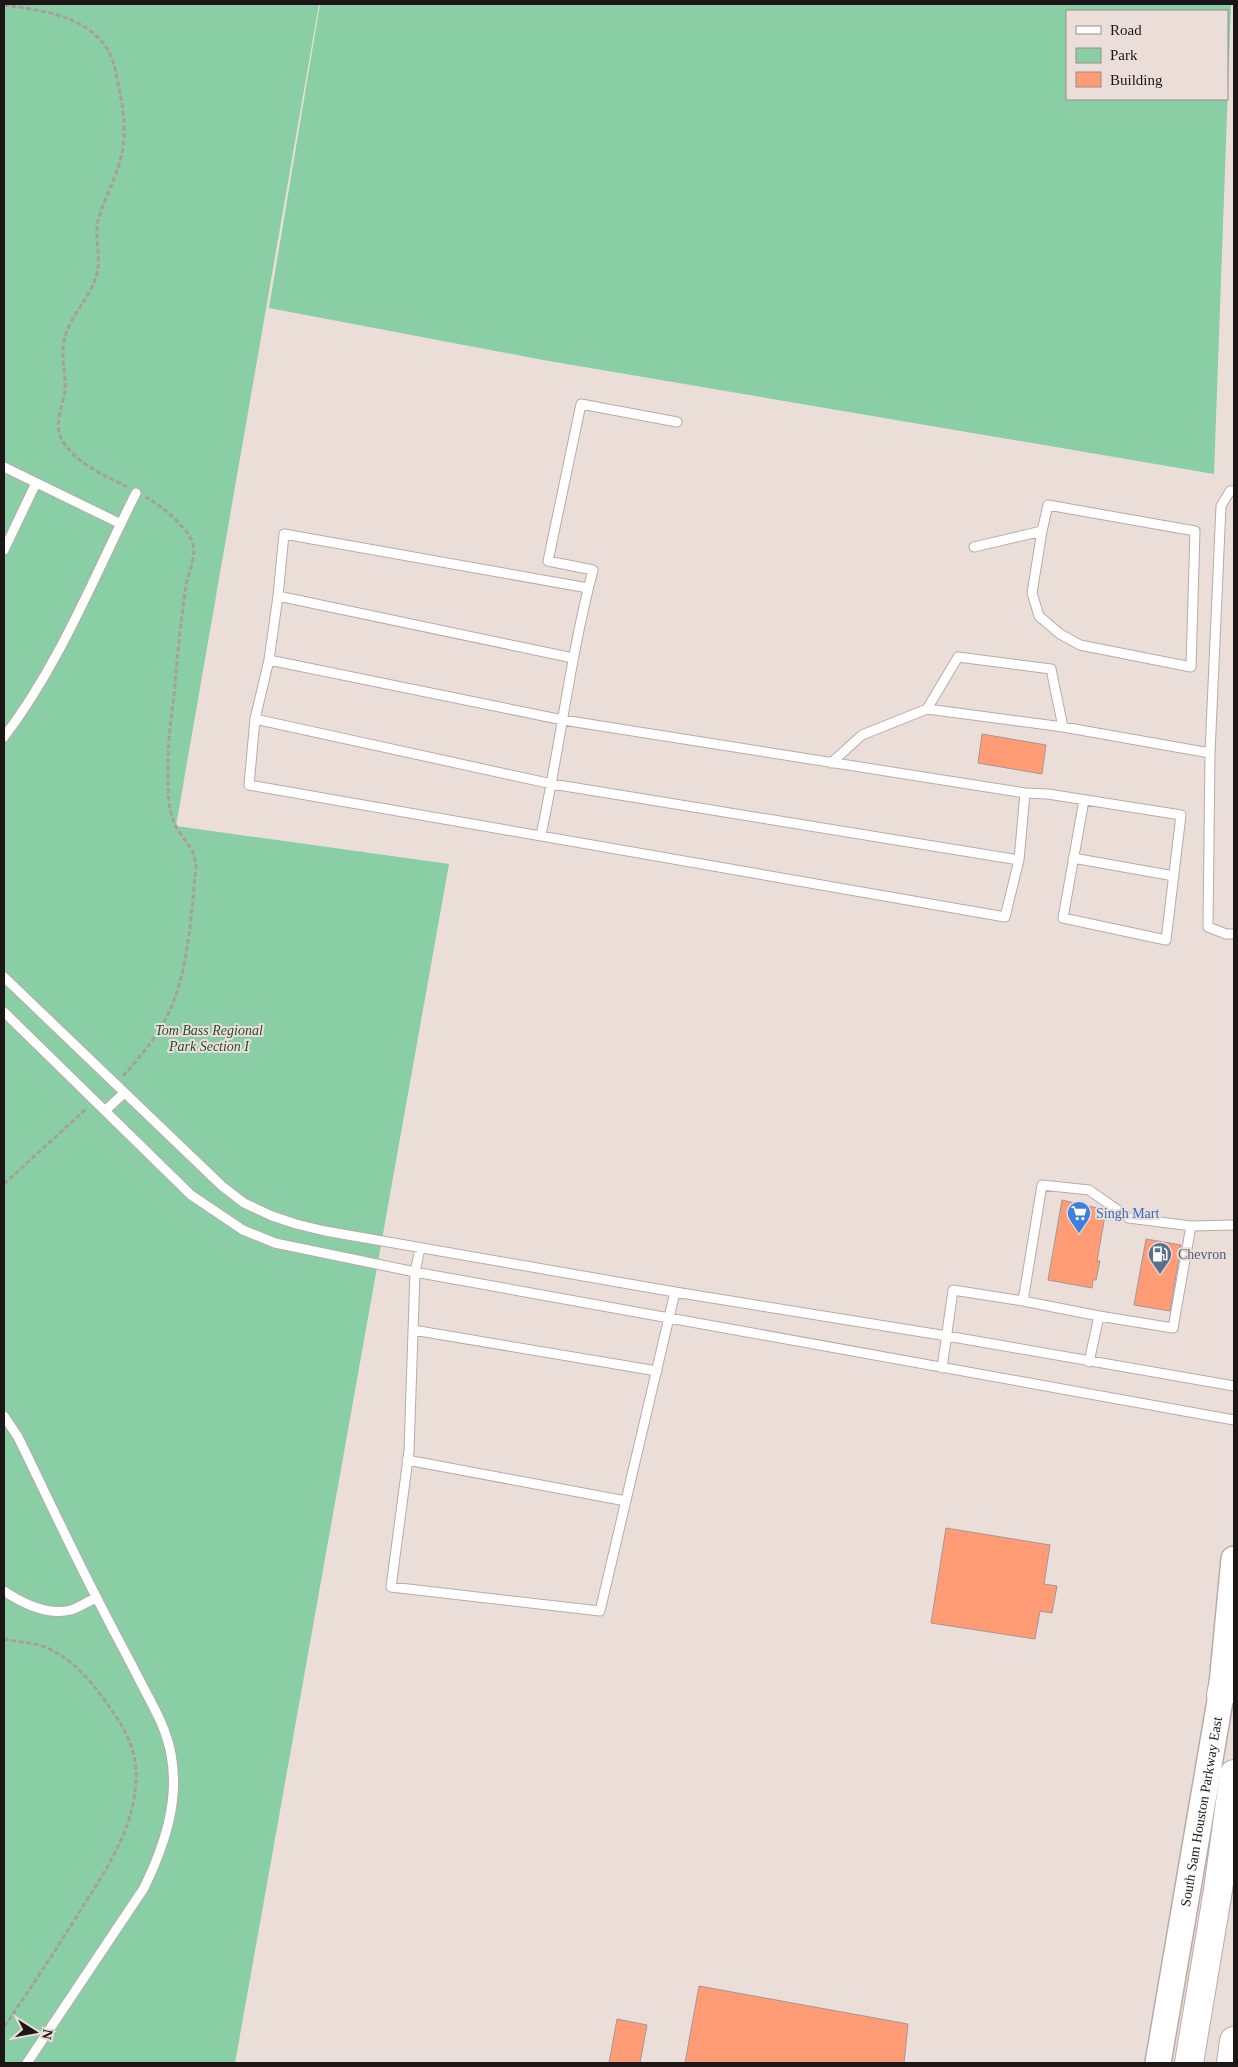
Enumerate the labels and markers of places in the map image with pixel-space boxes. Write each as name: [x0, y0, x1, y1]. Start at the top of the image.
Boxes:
supermarket icon: Singh Mart: [1066, 1200, 1092, 1234]
place label: Singh Mart: [1096, 1206, 1160, 1221]
fuel station icon: Chevron: [1147, 1241, 1173, 1275]
place label: Chevron: [1178, 1247, 1226, 1262]

